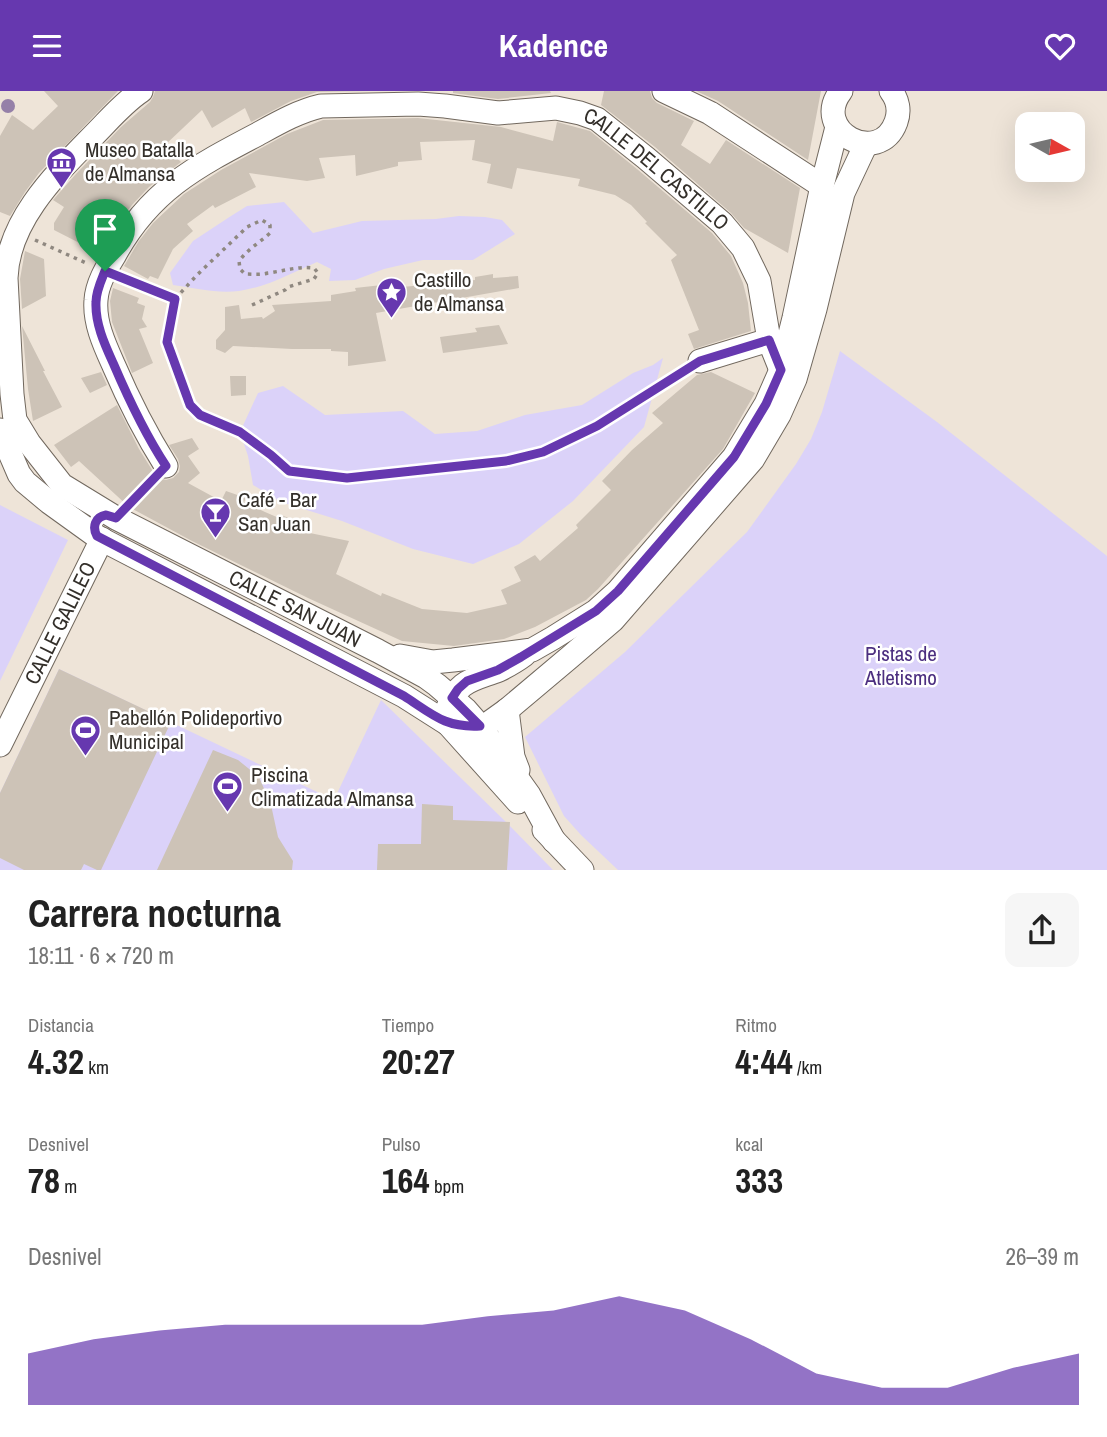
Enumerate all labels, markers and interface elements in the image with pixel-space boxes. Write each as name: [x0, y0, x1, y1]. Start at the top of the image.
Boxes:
text: Kadence: [499, 24, 608, 67]
icon: menu: [28, 27, 66, 65]
icon: heart: [1041, 27, 1079, 65]
street label: CALLE DEL CASTILLO: [580, 101, 735, 237]
north arrow: [1015, 112, 1085, 182]
map controls: [1015, 112, 1085, 182]
place label: Museo Batalla de Almansa: [85, 135, 195, 188]
museum icon: Museo Batalla de Almansa: [45, 145, 79, 189]
pin: [75, 199, 135, 271]
icon: arrive: [86, 210, 124, 248]
place label: Castillo de Almansa: [414, 265, 504, 318]
place icon: Castillo de Almansa: [374, 275, 408, 319]
place label: Café - Bar San Juan: [238, 485, 317, 538]
bar icon: Café - Bar San Juan: [198, 495, 232, 539]
street label: CALLE GALILEO: [17, 557, 102, 689]
street label: CALLE SAN JUAN: [224, 563, 366, 654]
park label: Pistas de Atletismo: [864, 639, 937, 692]
place label: Pabellón Polideportivo Municipal: [109, 703, 282, 756]
sports icon: Pabellón Polideportivo Municipal: [69, 713, 103, 757]
place label: Piscina Climatizada Almansa: [251, 760, 414, 813]
sports icon: Piscina Climatizada Almansa: [211, 770, 245, 814]
text: Carrera nocturna: [28, 888, 281, 939]
button: share: [1005, 893, 1079, 967]
text: 18:11 · 6 × 720 m: [28, 940, 174, 971]
text: Distancia: [28, 1012, 94, 1038]
text: Tiempo: [382, 1012, 434, 1038]
text: Ritmo: [735, 1012, 777, 1038]
text: 4.32: [28, 1038, 84, 1085]
text: 20:27: [382, 1038, 455, 1085]
text: 4:44: [735, 1038, 793, 1085]
text: km: [84, 1054, 109, 1080]
text: /km: [793, 1054, 822, 1080]
text: Desnivel: [28, 1131, 89, 1157]
text: Pulso: [382, 1131, 421, 1157]
text: kcal: [735, 1131, 763, 1157]
text: 78: [28, 1157, 60, 1204]
text: 164: [382, 1157, 430, 1204]
text: 333: [735, 1157, 783, 1204]
text: m: [60, 1173, 77, 1199]
text: bpm: [430, 1173, 464, 1199]
text: Desnivel: [28, 1241, 101, 1272]
text: 26–39 m: [1006, 1241, 1079, 1272]

